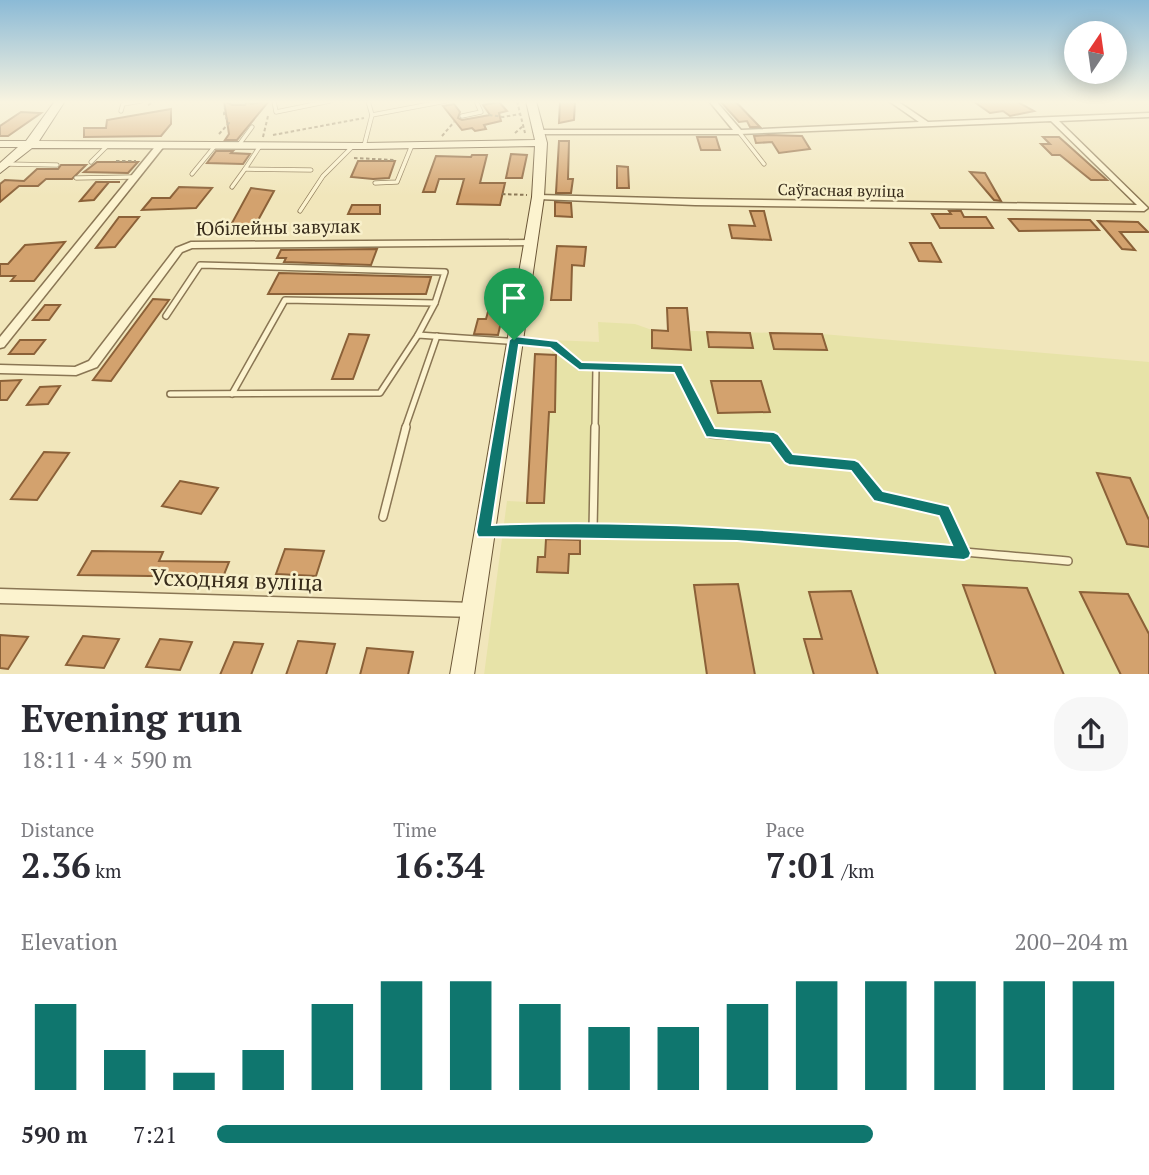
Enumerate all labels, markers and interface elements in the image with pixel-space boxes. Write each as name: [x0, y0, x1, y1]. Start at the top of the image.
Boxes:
north arrow: [1064, 21, 1127, 84]
map controls: [1064, 21, 1127, 84]
street label: Саўгасная вуліца: [777, 178, 905, 202]
street label: Юбілейны завулак: [196, 213, 361, 240]
pin: [484, 268, 544, 340]
icon: arrive: [495, 279, 533, 317]
street label: Усходняя вуліца: [150, 561, 324, 598]
text: Evening run: [21, 693, 242, 743]
button: share: [1054, 697, 1128, 771]
text: 18:11 · 4 × 590 m: [21, 744, 192, 775]
text: Distance: [21, 817, 94, 842]
text: Time: [393, 817, 437, 842]
text: Pace: [766, 817, 805, 842]
text: 2.36: [21, 842, 91, 888]
text: 16:34: [393, 842, 484, 888]
text: 7:01: [766, 842, 837, 888]
text: km: [91, 858, 122, 883]
text: /km: [837, 858, 874, 883]
text: Elevation: [21, 926, 118, 957]
text: 200–204 m: [1015, 926, 1128, 957]
text: 590 m: [21, 1119, 87, 1150]
text: 7:21: [133, 1119, 177, 1150]

